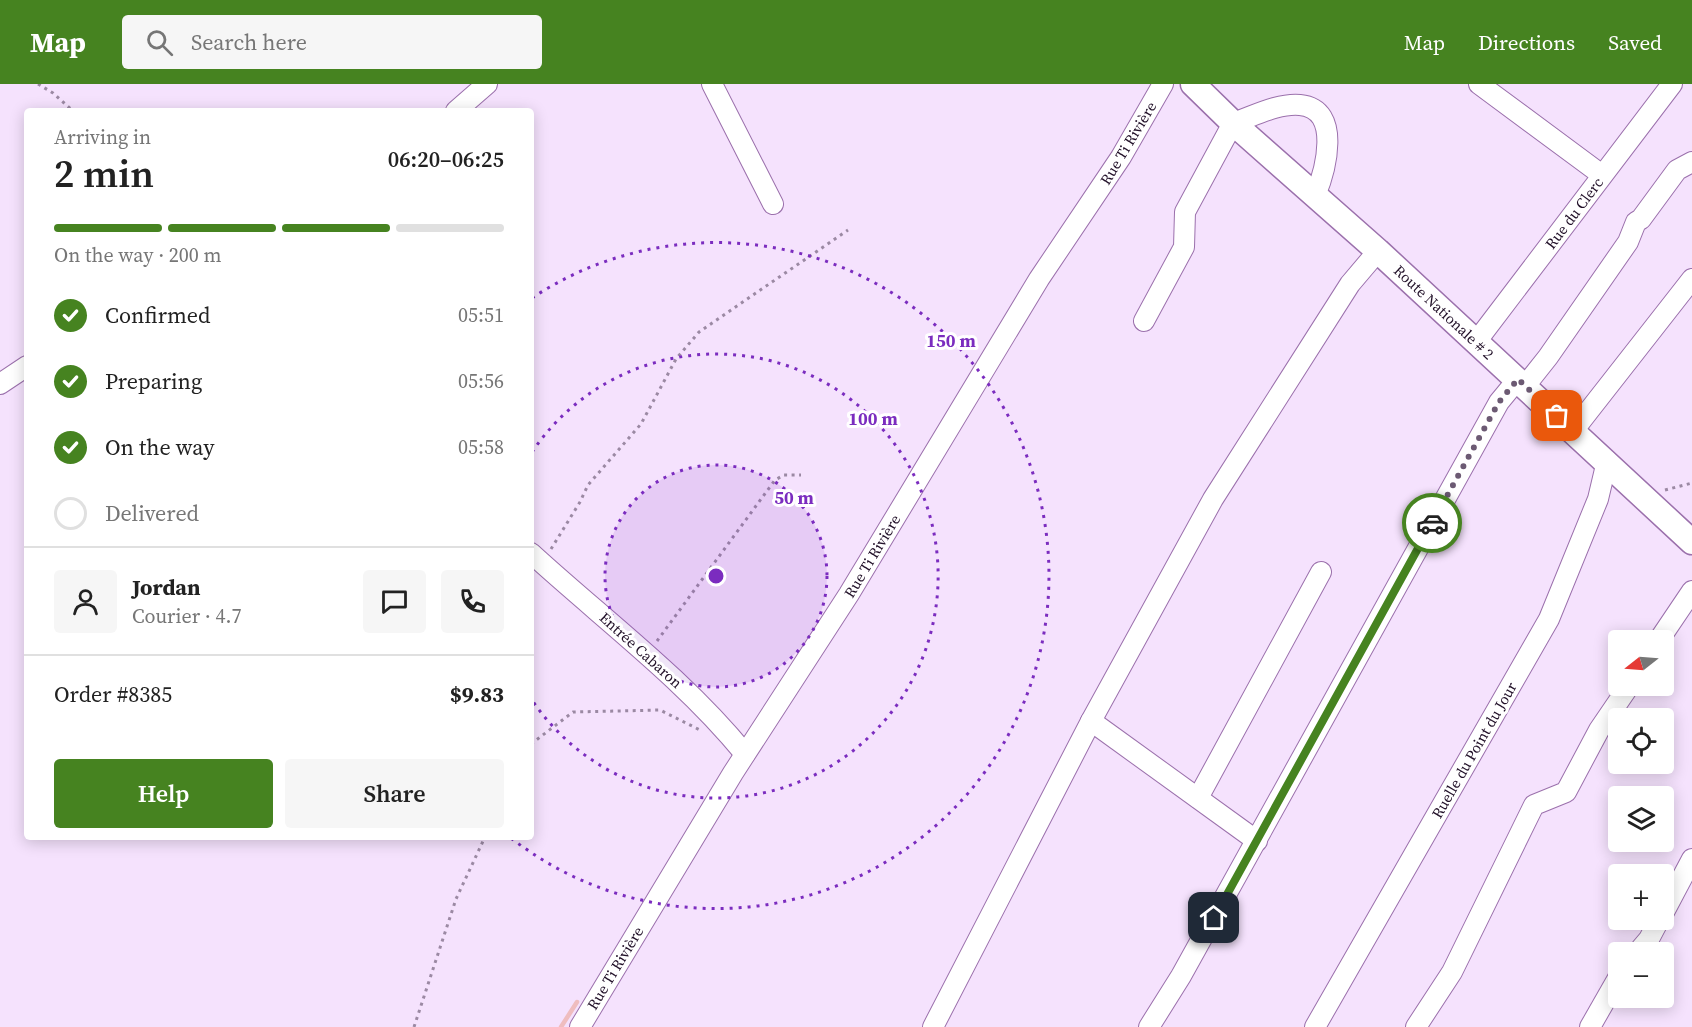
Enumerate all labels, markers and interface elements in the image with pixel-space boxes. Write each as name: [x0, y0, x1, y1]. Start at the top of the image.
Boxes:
search box: [122, 15, 542, 69]
text: Map: [30, 23, 86, 61]
icon: search: [143, 26, 176, 59]
text: Search here: [191, 27, 307, 57]
text: Map: [1404, 28, 1445, 57]
text: Directions: [1478, 28, 1575, 57]
text: Saved: [1608, 28, 1662, 57]
street label: Rue Ti Rivière: [1095, 97, 1161, 189]
text: Arriving in: [54, 123, 151, 151]
text: 06:20–06:25: [388, 144, 504, 174]
text: 2 min: [54, 147, 154, 200]
street label: Rue du Clerc: [1540, 173, 1608, 253]
text: On the way · 200 m: [54, 241, 221, 269]
street label: Route Nationale # 2: [1389, 260, 1499, 364]
icon: check: [54, 299, 87, 332]
text: Confirmed: [105, 300, 210, 330]
text: 05:51: [458, 301, 504, 329]
text: 150 m: [926, 328, 976, 353]
icon: check: [54, 365, 87, 398]
text: Preparing: [105, 366, 202, 396]
text: 05:56: [458, 367, 504, 395]
pin: [1531, 390, 1582, 441]
icon: bag: [1540, 399, 1573, 432]
text: 100 m: [848, 406, 898, 431]
icon: check: [54, 431, 87, 464]
text: On the way: [105, 432, 214, 462]
text: 05:58: [458, 433, 504, 461]
text: 50 m: [774, 485, 814, 510]
courier: [1402, 493, 1462, 553]
text: Delivered: [105, 498, 199, 528]
icon: car: [1416, 507, 1449, 540]
street label: Rue Ti Rivière: [839, 510, 905, 602]
centre of rings: [706, 566, 726, 586]
button: person: [54, 570, 117, 633]
button: chat: [363, 570, 426, 633]
button: phone: [441, 570, 504, 633]
text: Jordan: [132, 572, 200, 602]
text: Courier · 4.7: [132, 602, 241, 630]
street label: Entrée Cabaron: [595, 607, 687, 693]
north arrow: [1608, 630, 1674, 696]
map controls: [1608, 630, 1674, 1008]
street label: Ruelle du Point du Jour: [1426, 677, 1522, 822]
text: Order #8385: [54, 679, 172, 709]
text: $9.83: [450, 679, 504, 709]
button: locate: [1608, 708, 1674, 774]
button: Help: [54, 759, 273, 828]
button: Share: [285, 759, 504, 828]
button: layers: [1608, 786, 1674, 852]
button: +: [1608, 864, 1674, 930]
pin: [1188, 892, 1239, 943]
icon: home: [1197, 901, 1230, 934]
street label: Rue Ti Rivière: [582, 922, 648, 1014]
button: −: [1608, 942, 1674, 1008]

